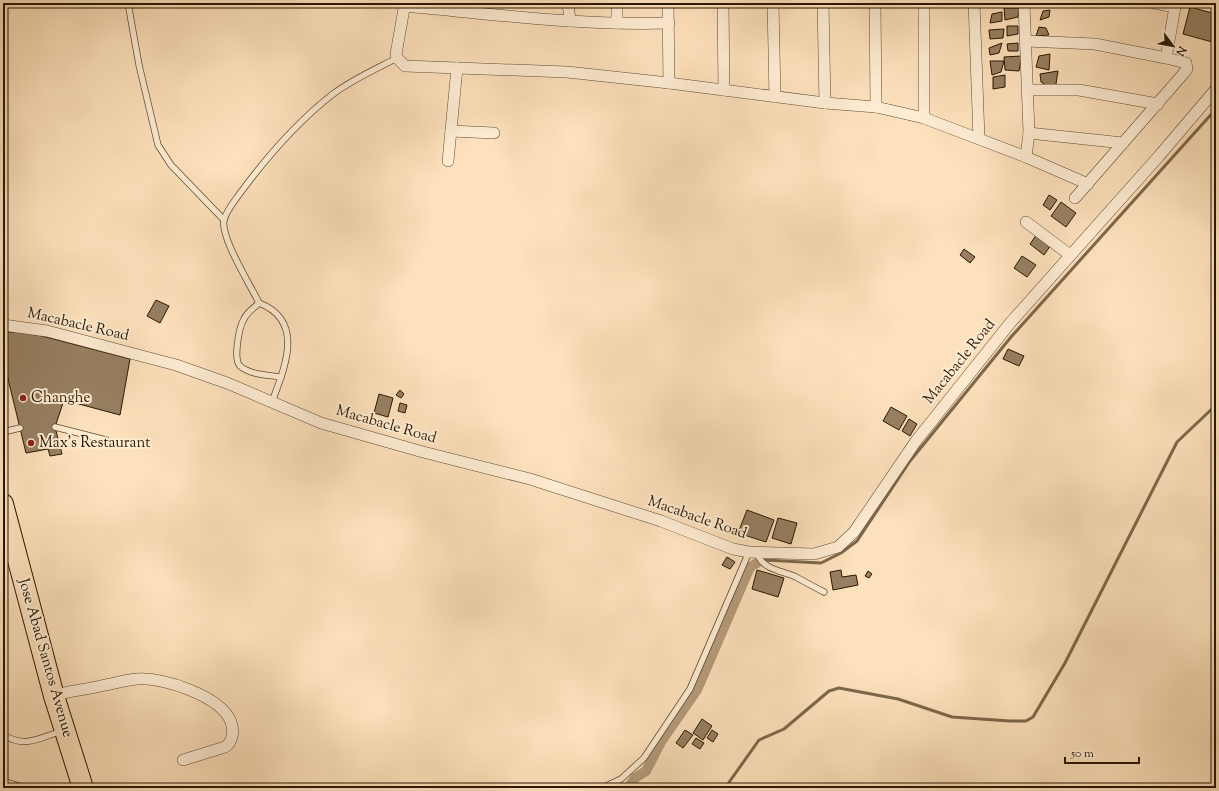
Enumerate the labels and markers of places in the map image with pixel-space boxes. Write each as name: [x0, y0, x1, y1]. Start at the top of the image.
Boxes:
place label: Changhe: [31, 388, 91, 409]
marker: Changhe: [18, 393, 28, 403]
place label: Max's Restaurant: [39, 433, 150, 454]
marker: Max's Restaurant: [26, 438, 36, 448]

